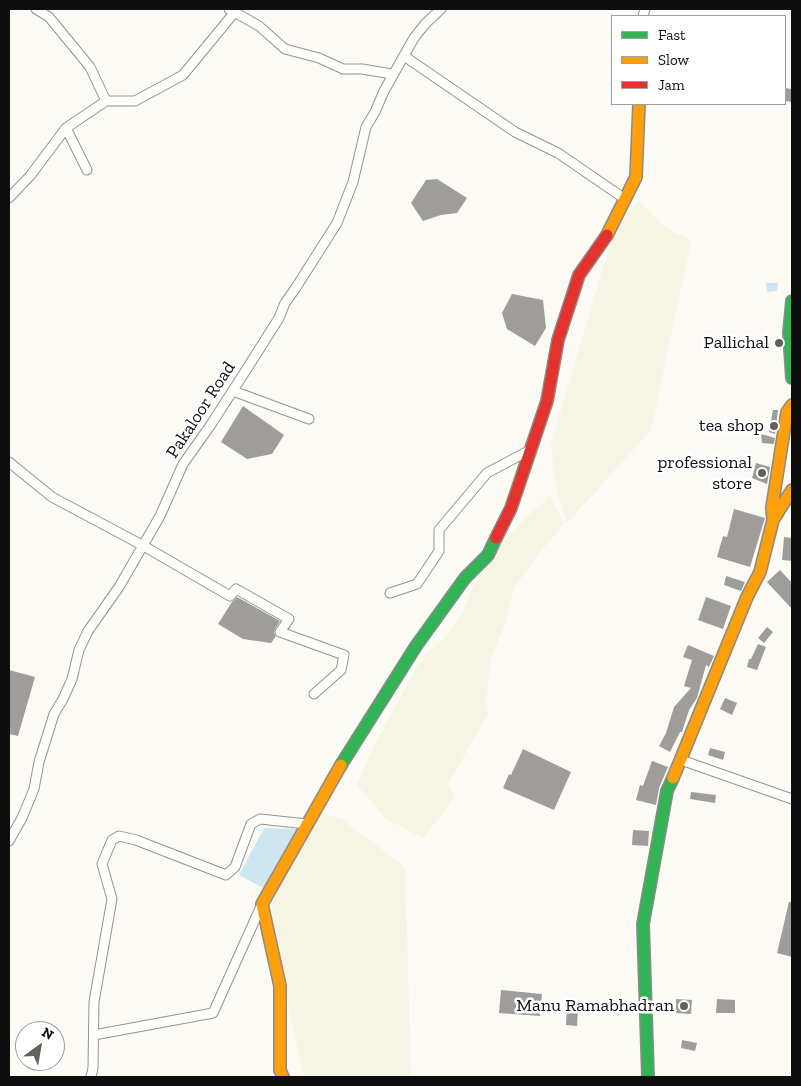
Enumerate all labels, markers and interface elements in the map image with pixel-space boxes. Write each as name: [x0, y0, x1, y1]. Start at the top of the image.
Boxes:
legend: [611, 15, 786, 105]
text: Fast: [658, 26, 686, 44]
text: Slow: [658, 51, 689, 69]
text: Jam: [658, 76, 685, 94]
place label: Pallichal: [704, 332, 769, 354]
marker: Pallichal: [773, 337, 785, 349]
street label: Pakaloor Road: [162, 358, 240, 462]
place label: tea shop: [699, 415, 764, 437]
marker: tea shop: [768, 420, 780, 432]
place label: professional store: [657, 452, 752, 494]
marker: professional store: [756, 467, 768, 479]
place label: Manu Ramabhadran: [516, 995, 674, 1017]
marker: Manu Ramabhadran: [678, 1000, 690, 1012]
north arrow: [15, 1021, 65, 1071]
text: N: [39, 1024, 57, 1044]

